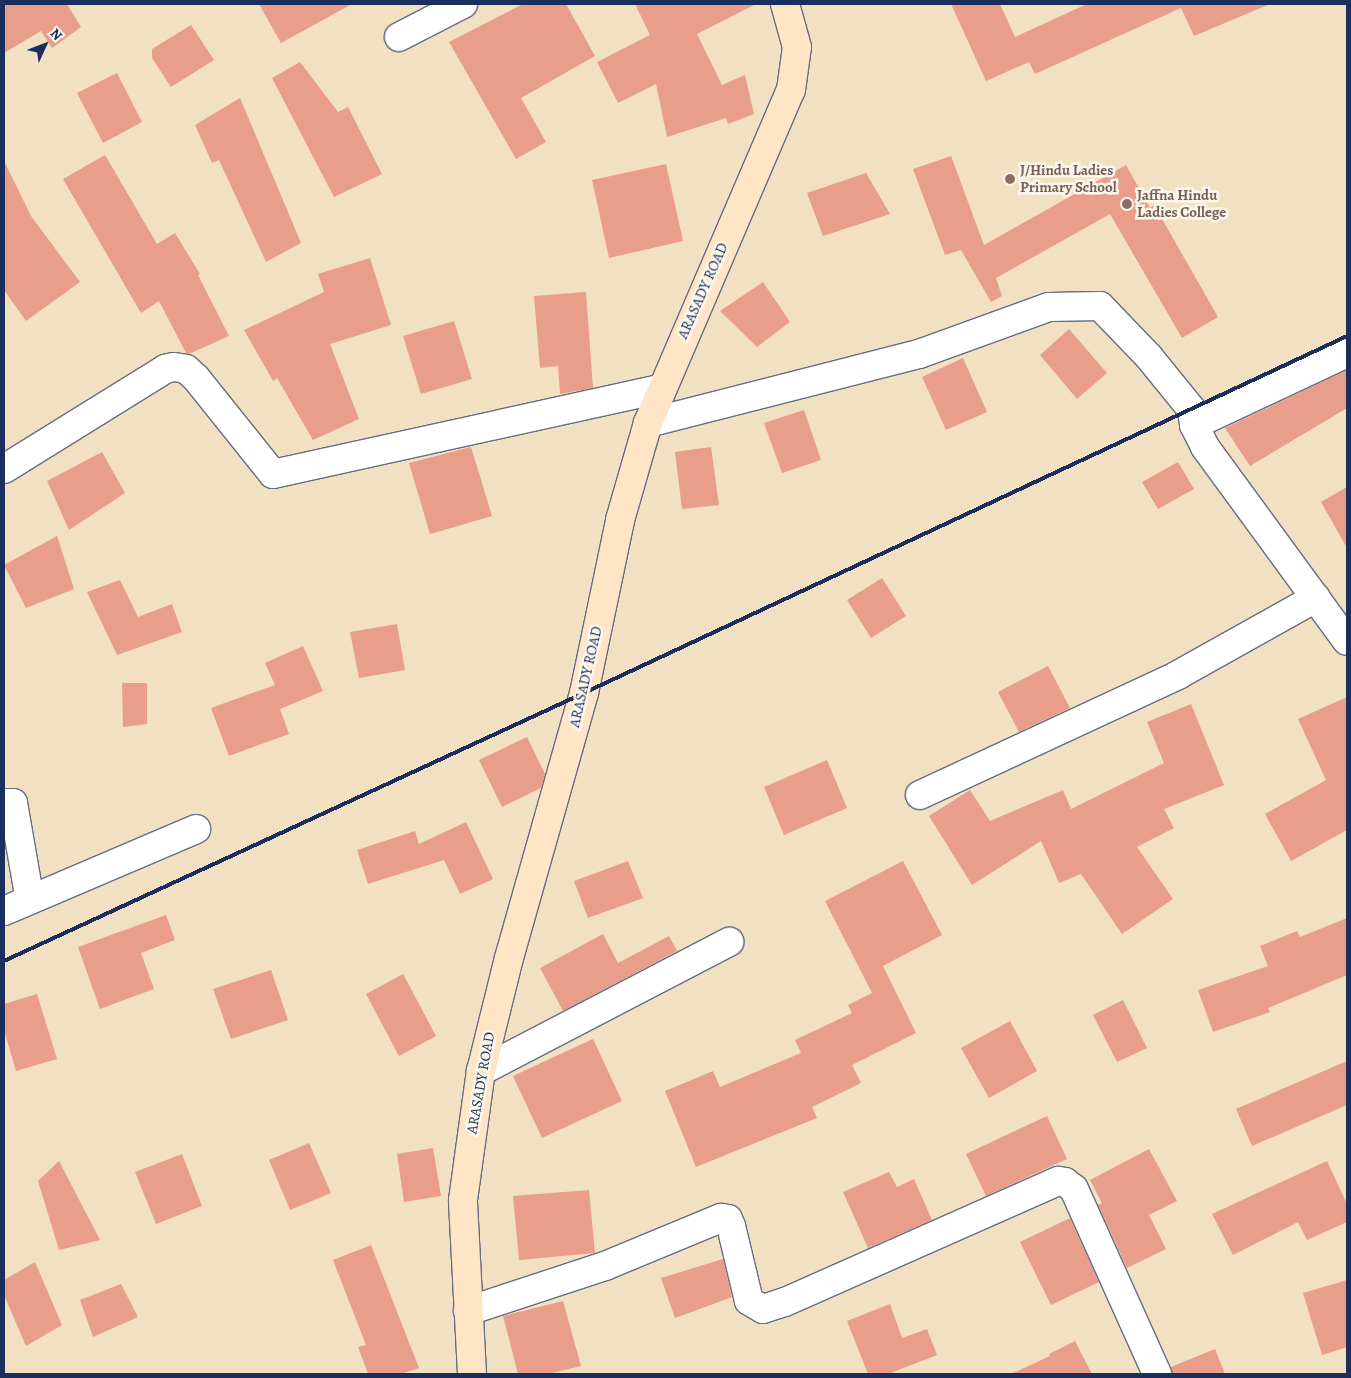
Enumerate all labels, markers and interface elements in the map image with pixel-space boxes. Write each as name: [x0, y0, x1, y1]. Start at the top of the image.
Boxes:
north arrow: [20, 20, 70, 70]
text: N: [46, 24, 67, 45]
place label: J/Hindu Ladies Primary School: [1020, 161, 1117, 196]
marker: J/Hindu Ladies Primary School: [1004, 173, 1016, 185]
place label: Jaffna Hindu Ladies College: [1137, 186, 1226, 221]
marker: Jaffna Hindu Ladies College: [1121, 198, 1133, 210]
street label: ARASADY ROAD: [674, 240, 732, 342]
street label: ARASADY ROAD: [566, 625, 606, 729]
street label: ARASADY ROAD: [463, 1031, 499, 1135]

